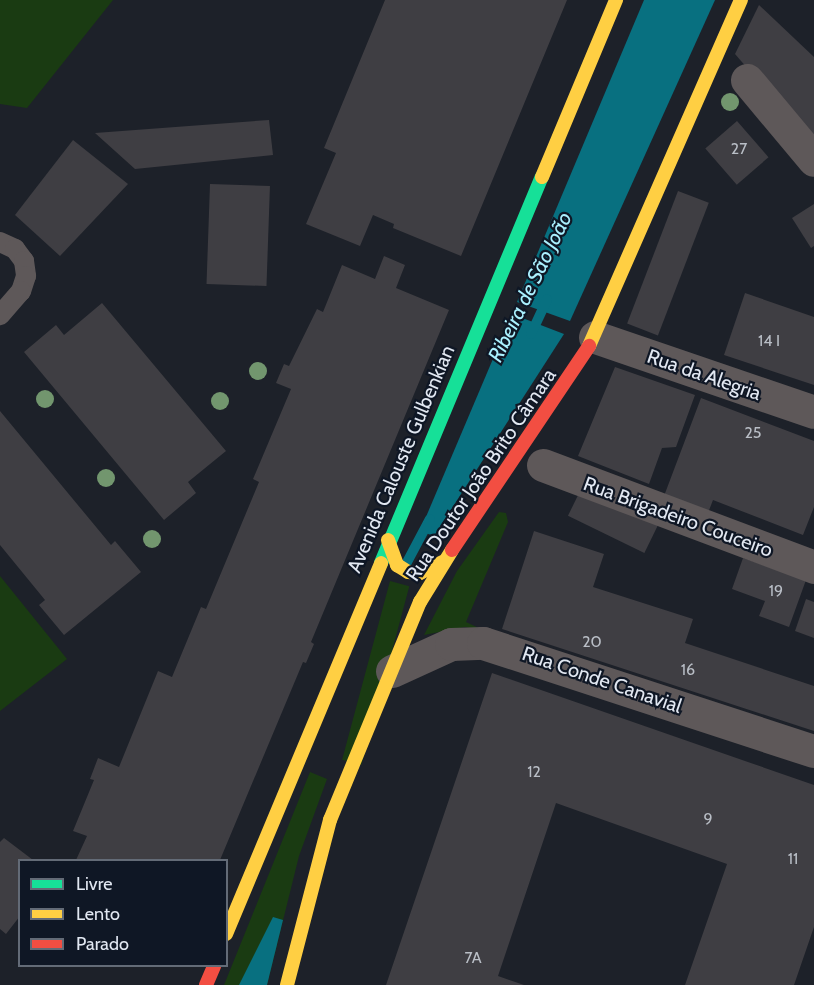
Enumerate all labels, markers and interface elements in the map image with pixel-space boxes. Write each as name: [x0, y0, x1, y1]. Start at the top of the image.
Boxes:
house number: 27: [731, 139, 747, 159]
water label: Ribeira de São João: [483, 208, 577, 366]
house number: 14 I: [758, 331, 780, 351]
street label: Avenida Calouste Gulbenkian: [342, 342, 460, 576]
street label: Rua da Alegria: [644, 344, 764, 406]
street label: Rua Doutor João Brito Câmara: [401, 364, 561, 586]
house number: 25: [744, 423, 762, 443]
street label: Rua Brigadeiro Couceiro: [580, 472, 776, 562]
house number: 19: [769, 581, 783, 601]
house number: 20: [582, 632, 602, 652]
street label: Rua Conde Canavial: [519, 641, 685, 719]
house number: 16: [681, 660, 695, 680]
house number: 12: [527, 762, 541, 782]
house number: 9: [703, 809, 713, 829]
house number: 11: [788, 849, 798, 869]
legend: [18, 859, 228, 967]
text: Livre: [76, 873, 112, 895]
text: Lento: [76, 903, 120, 925]
text: Parado: [76, 933, 129, 955]
house number: 7A: [464, 948, 482, 968]

